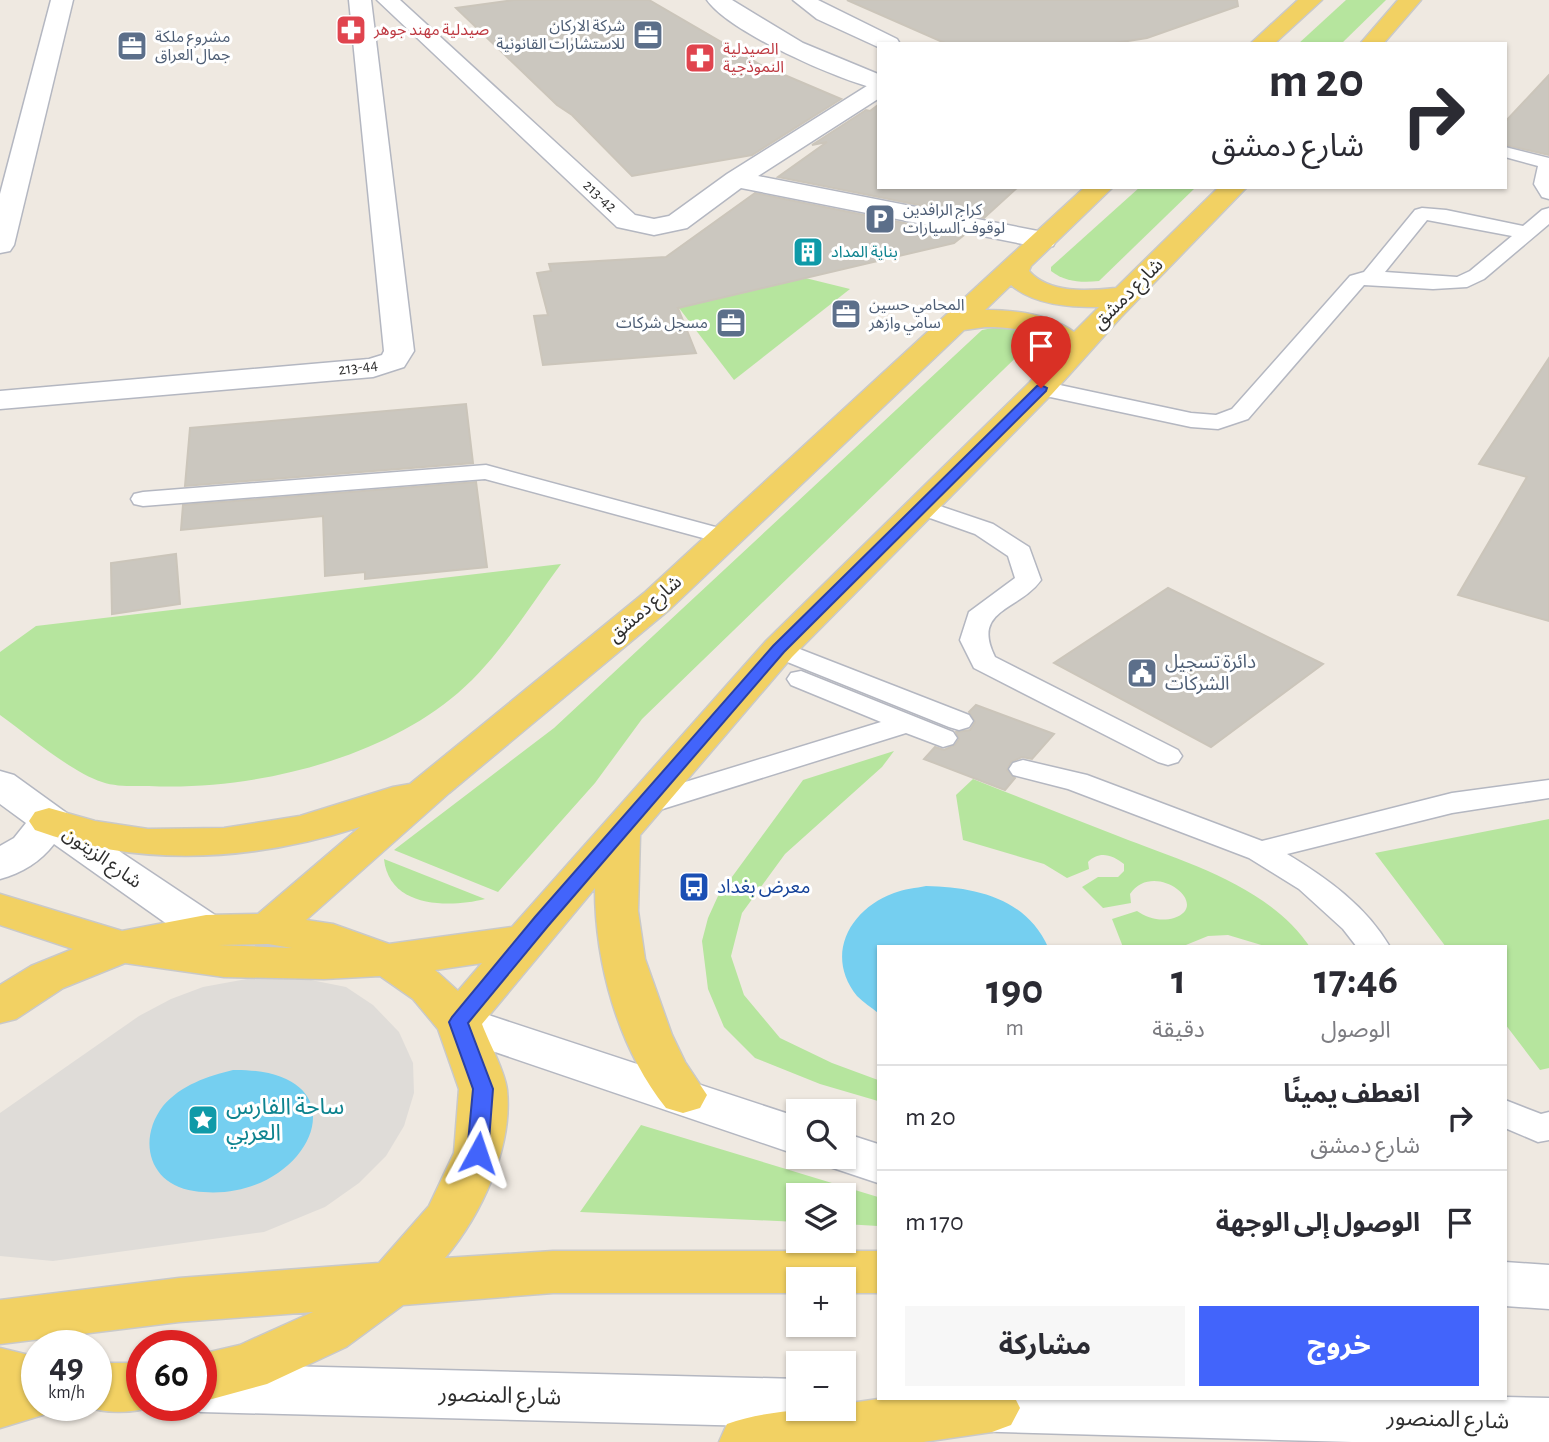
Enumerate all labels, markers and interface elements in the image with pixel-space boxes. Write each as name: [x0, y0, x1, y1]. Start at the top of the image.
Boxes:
pharmacy icon: صيدلية مهند جوهر: [334, 13, 368, 47]
place label: شركة الاركان للاستشارات القانونية: [496, 18, 625, 53]
office icon: شركة الاركان للاستشارات القانونية: [631, 18, 665, 52]
place label: صيدلية مهند جوهر: [373, 22, 489, 39]
office icon: مشروع ملكة جمال العراق: [115, 29, 149, 63]
place label: مشروع ملكة جمال العراق: [155, 29, 231, 65]
pharmacy icon: الصيدلية النموذجية: [683, 41, 717, 75]
place label: الصيدلية النموذجية: [723, 41, 784, 76]
text: 20 m: [1268, 57, 1364, 106]
icon: right: [1388, 70, 1479, 161]
text: شارع دمشق: [1211, 130, 1364, 162]
street label: 213-42: [580, 177, 620, 215]
parking icon: كراج الرافدين لوقوف السيارات: [863, 202, 897, 236]
place label: كراج الرافدين لوقوف السيارات: [903, 202, 1005, 237]
building icon: بناية المداد: [791, 235, 825, 269]
place label: بناية المداد: [831, 244, 898, 260]
street label: شارع دمشق: [1089, 255, 1169, 335]
office icon: المحامي حسين سامي وازهر: [829, 297, 863, 331]
place label: المحامي حسين سامي وازهر: [868, 297, 965, 335]
office icon: مسجل شركات: [714, 306, 748, 340]
place label: مسجل شركات: [616, 315, 708, 332]
pin: [1011, 316, 1071, 388]
icon: arrive: [1022, 327, 1060, 365]
street label: 213-44: [337, 356, 379, 378]
street label: شارع دمشق: [605, 572, 687, 648]
place label: دائرة تسجيل الشركات: [1165, 653, 1256, 695]
public building icon: دائرة تسجيل الشركات: [1125, 656, 1159, 690]
street label: شارع الزيتون: [57, 824, 145, 894]
bus stop icon: معرض بغداد: [677, 870, 711, 904]
place label: معرض بغداد: [717, 878, 810, 898]
text: 1: [1171, 959, 1186, 1001]
text: 17:46: [1314, 959, 1398, 1001]
text: 190: [986, 969, 1043, 1011]
text: m: [1005, 1017, 1024, 1040]
text: دقيقة: [1152, 1019, 1205, 1042]
text: الوصول: [1321, 1019, 1391, 1042]
text: انعطف يمينًا: [1283, 1081, 1420, 1107]
place label: ساحة الفارس العربي: [226, 1096, 344, 1149]
map controls: [786, 1099, 856, 1421]
button: search: [786, 1099, 856, 1169]
icon: right: [1441, 1099, 1479, 1137]
place icon: ساحة الفارس العربي: [186, 1103, 220, 1137]
text: 20 m: [905, 1104, 956, 1130]
position arrow: [441, 1116, 515, 1190]
text: شارع دمشق: [1310, 1135, 1420, 1158]
button: layers: [786, 1183, 856, 1253]
icon: arrive: [1441, 1204, 1479, 1242]
text: 170 m: [905, 1209, 964, 1235]
text: الوصول إلى الوجهة: [1216, 1210, 1420, 1236]
button: +: [786, 1267, 856, 1337]
button: مشاركة: [905, 1306, 1185, 1386]
button: خروج: [1199, 1306, 1479, 1386]
speed limit sign: 60: [126, 1330, 217, 1421]
text: 49: [49, 1349, 84, 1384]
button: −: [786, 1351, 856, 1421]
street label: شارع المنصور: [437, 1382, 562, 1414]
text: km/h: [48, 1384, 85, 1402]
street label: شارع المنصور: [1385, 1406, 1510, 1438]

